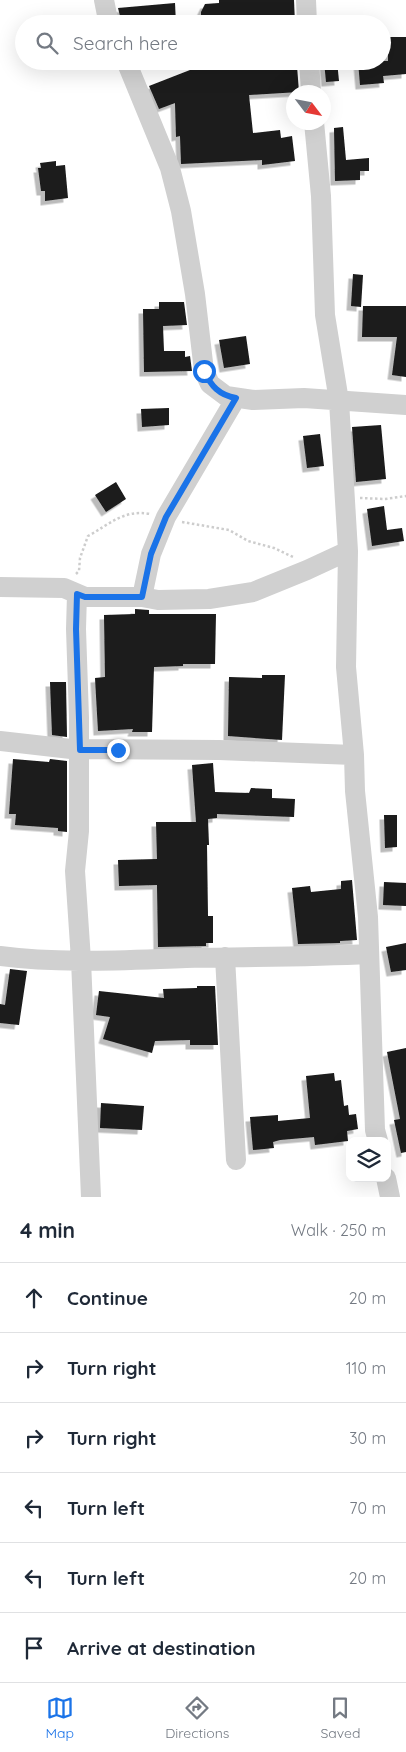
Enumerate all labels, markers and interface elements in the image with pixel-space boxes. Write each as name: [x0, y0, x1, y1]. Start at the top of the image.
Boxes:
search box: [15, 15, 391, 70]
icon: search: [33, 29, 61, 57]
text: Search here: [73, 31, 178, 55]
north arrow: [286, 85, 331, 130]
route start: [193, 360, 216, 383]
route end: [107, 739, 130, 762]
map controls: [346, 1137, 391, 1182]
button: layers: [346, 1137, 391, 1182]
text: 4 min: [20, 1217, 75, 1243]
text: Walk · 250 m: [291, 1220, 386, 1240]
icon: ahead: [20, 1284, 48, 1312]
text: Continue: [67, 1286, 148, 1310]
text: 20 m: [349, 1288, 386, 1308]
icon: right: [20, 1354, 48, 1382]
text: Turn right: [67, 1356, 156, 1380]
text: 110 m: [346, 1358, 386, 1378]
icon: right: [20, 1424, 48, 1452]
text: Turn right: [67, 1426, 156, 1450]
text: 30 m: [349, 1428, 386, 1448]
icon: left: [20, 1494, 48, 1522]
text: Turn left: [67, 1496, 145, 1520]
text: 70 m: [349, 1498, 386, 1518]
icon: left: [20, 1564, 48, 1592]
text: Turn left: [67, 1566, 145, 1590]
text: 20 m: [349, 1568, 386, 1588]
icon: arrive: [20, 1634, 48, 1662]
text: Arrive at destination: [67, 1636, 256, 1660]
tab: Map: [46, 1694, 74, 1742]
tab: Directions: [165, 1694, 229, 1742]
tab: Saved: [320, 1694, 360, 1742]

